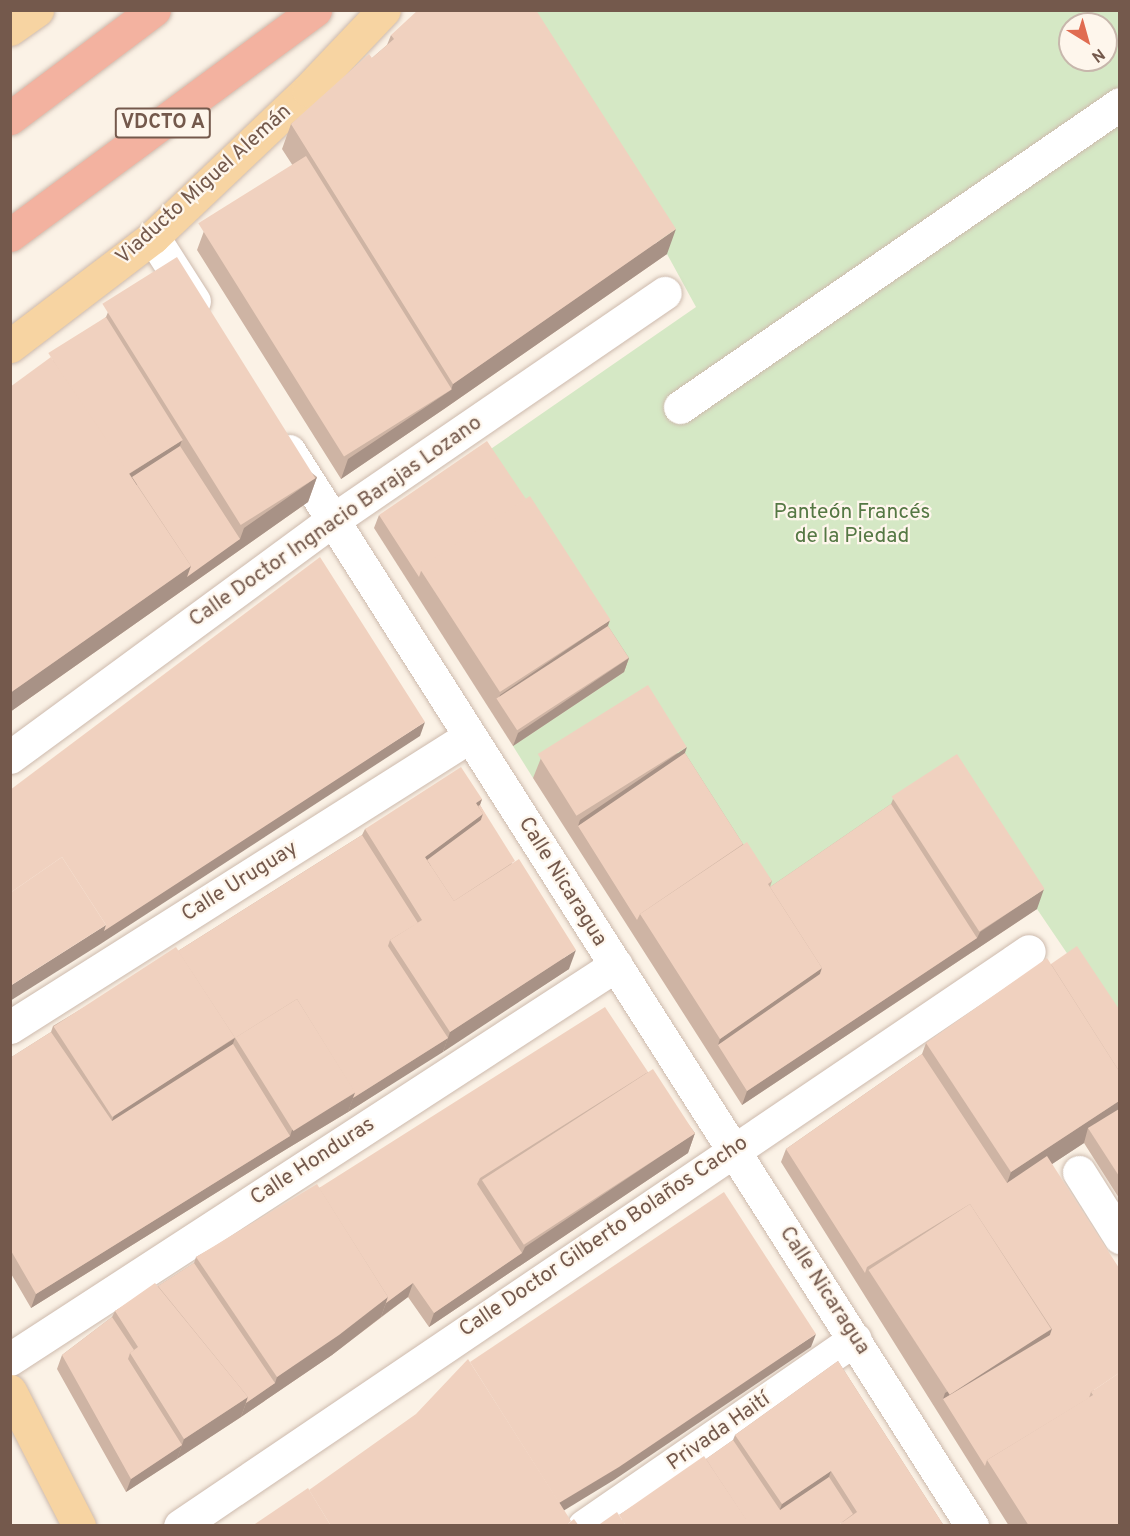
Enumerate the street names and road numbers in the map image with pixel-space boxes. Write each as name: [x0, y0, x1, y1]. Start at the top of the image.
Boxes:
street label: Viaducto Miguel Alemán: [111, 99, 297, 271]
road number: VDCTO A: [114, 106, 213, 140]
street label: Calle Doctor Ingnacio Barajas Lozano: [185, 411, 487, 633]
street label: Calle Nicaragua: [512, 813, 612, 951]
street label: Calle Uruguay: [177, 836, 303, 928]
street label: Calle Honduras: [246, 1113, 380, 1211]
street label: Calle Doctor Gilberto Bolaños Cacho: [455, 1131, 753, 1343]
street label: Calle Nicaragua: [773, 1222, 875, 1360]
street label: Privada Haití: [663, 1387, 775, 1477]

